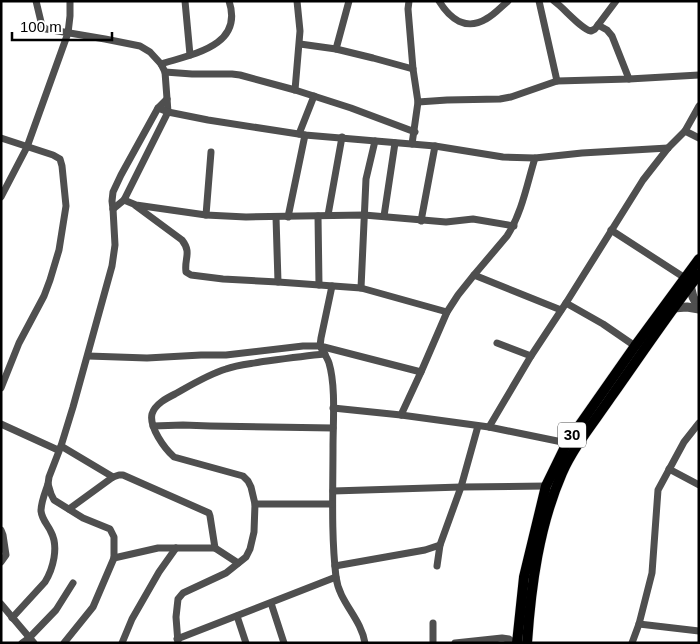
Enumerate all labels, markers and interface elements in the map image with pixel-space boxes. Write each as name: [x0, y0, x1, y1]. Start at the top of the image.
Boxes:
scale bar: [12, 10, 112, 42]
text: 100 m: [20, 18, 62, 35]
road number: 30: [558, 422, 586, 448]

